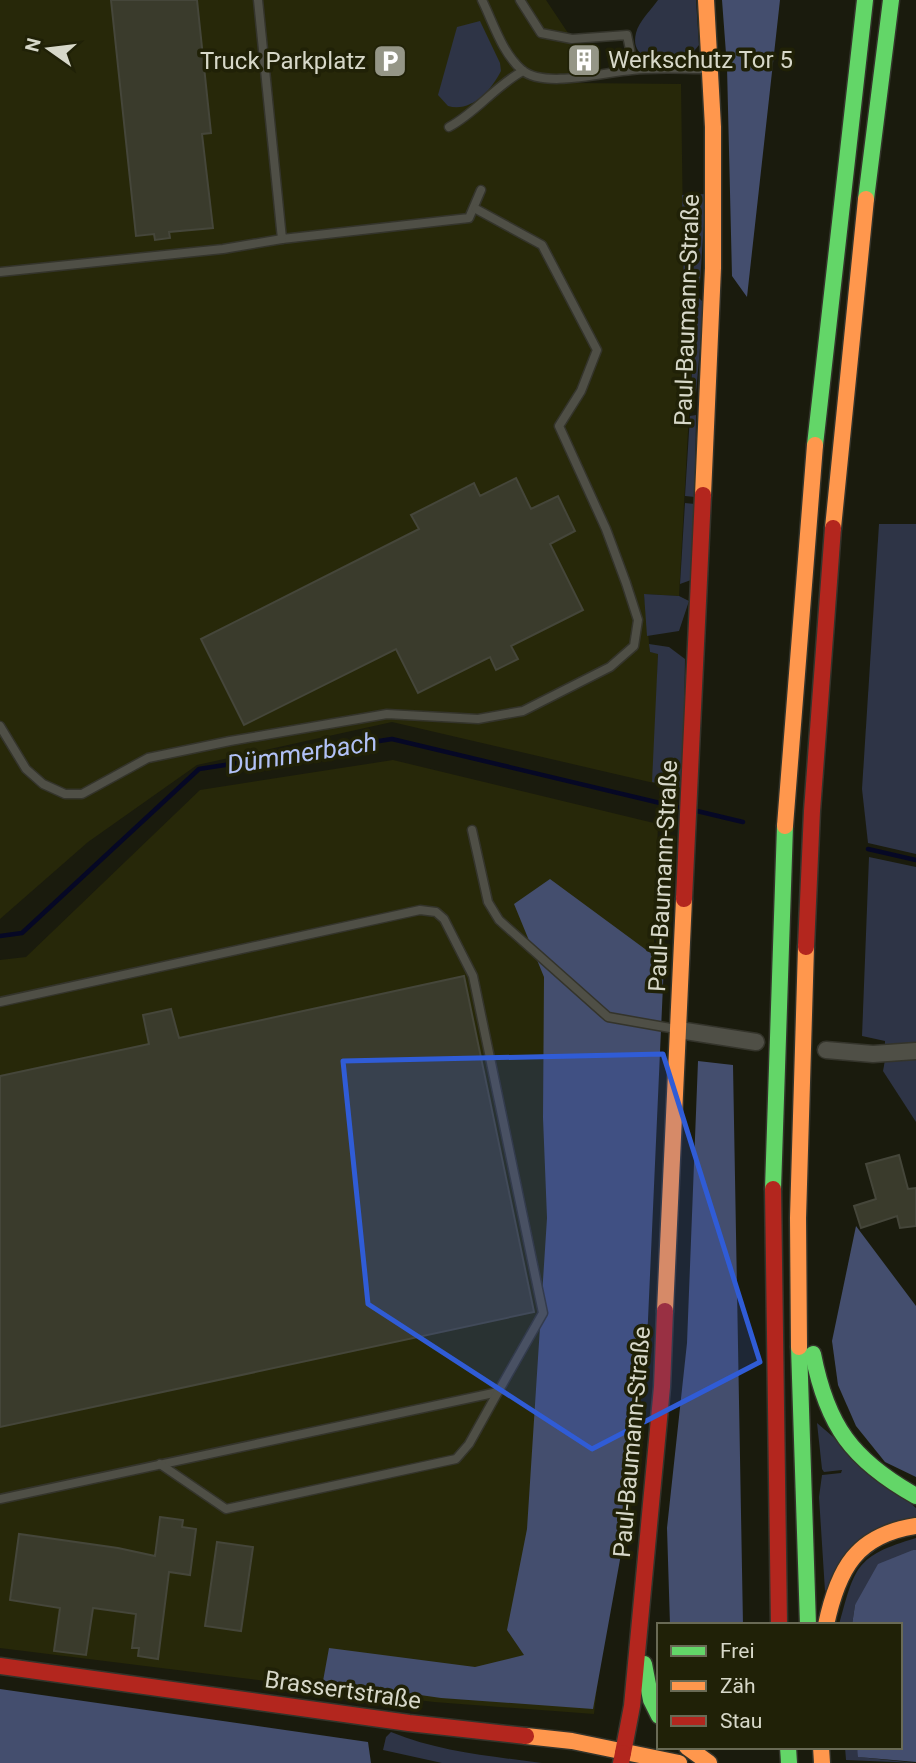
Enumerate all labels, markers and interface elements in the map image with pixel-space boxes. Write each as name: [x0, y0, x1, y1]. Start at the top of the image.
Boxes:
north arrow: [14, 14, 84, 84]
text: N: [20, 36, 46, 54]
building icon: Werkschutz Tor 5: [565, 41, 603, 79]
parking icon: Truck Parkplatz: [371, 42, 409, 80]
place label: Werkschutz Tor 5: [608, 46, 793, 74]
place label: Truck Parkplatz: [200, 47, 366, 75]
street label: Paul-Baumann-Straße: [669, 194, 705, 426]
water label: Dümmerbach: [225, 726, 379, 780]
street label: Paul-Baumann-Straße: [643, 759, 683, 993]
street label: Paul-Baumann-Straße: [608, 1325, 656, 1559]
legend: [657, 1623, 902, 1749]
text: Frei: [720, 1639, 755, 1663]
street label: Brassertstraße: [263, 1665, 423, 1715]
text: Zäh: [720, 1674, 756, 1698]
text: Stau: [720, 1709, 762, 1733]

